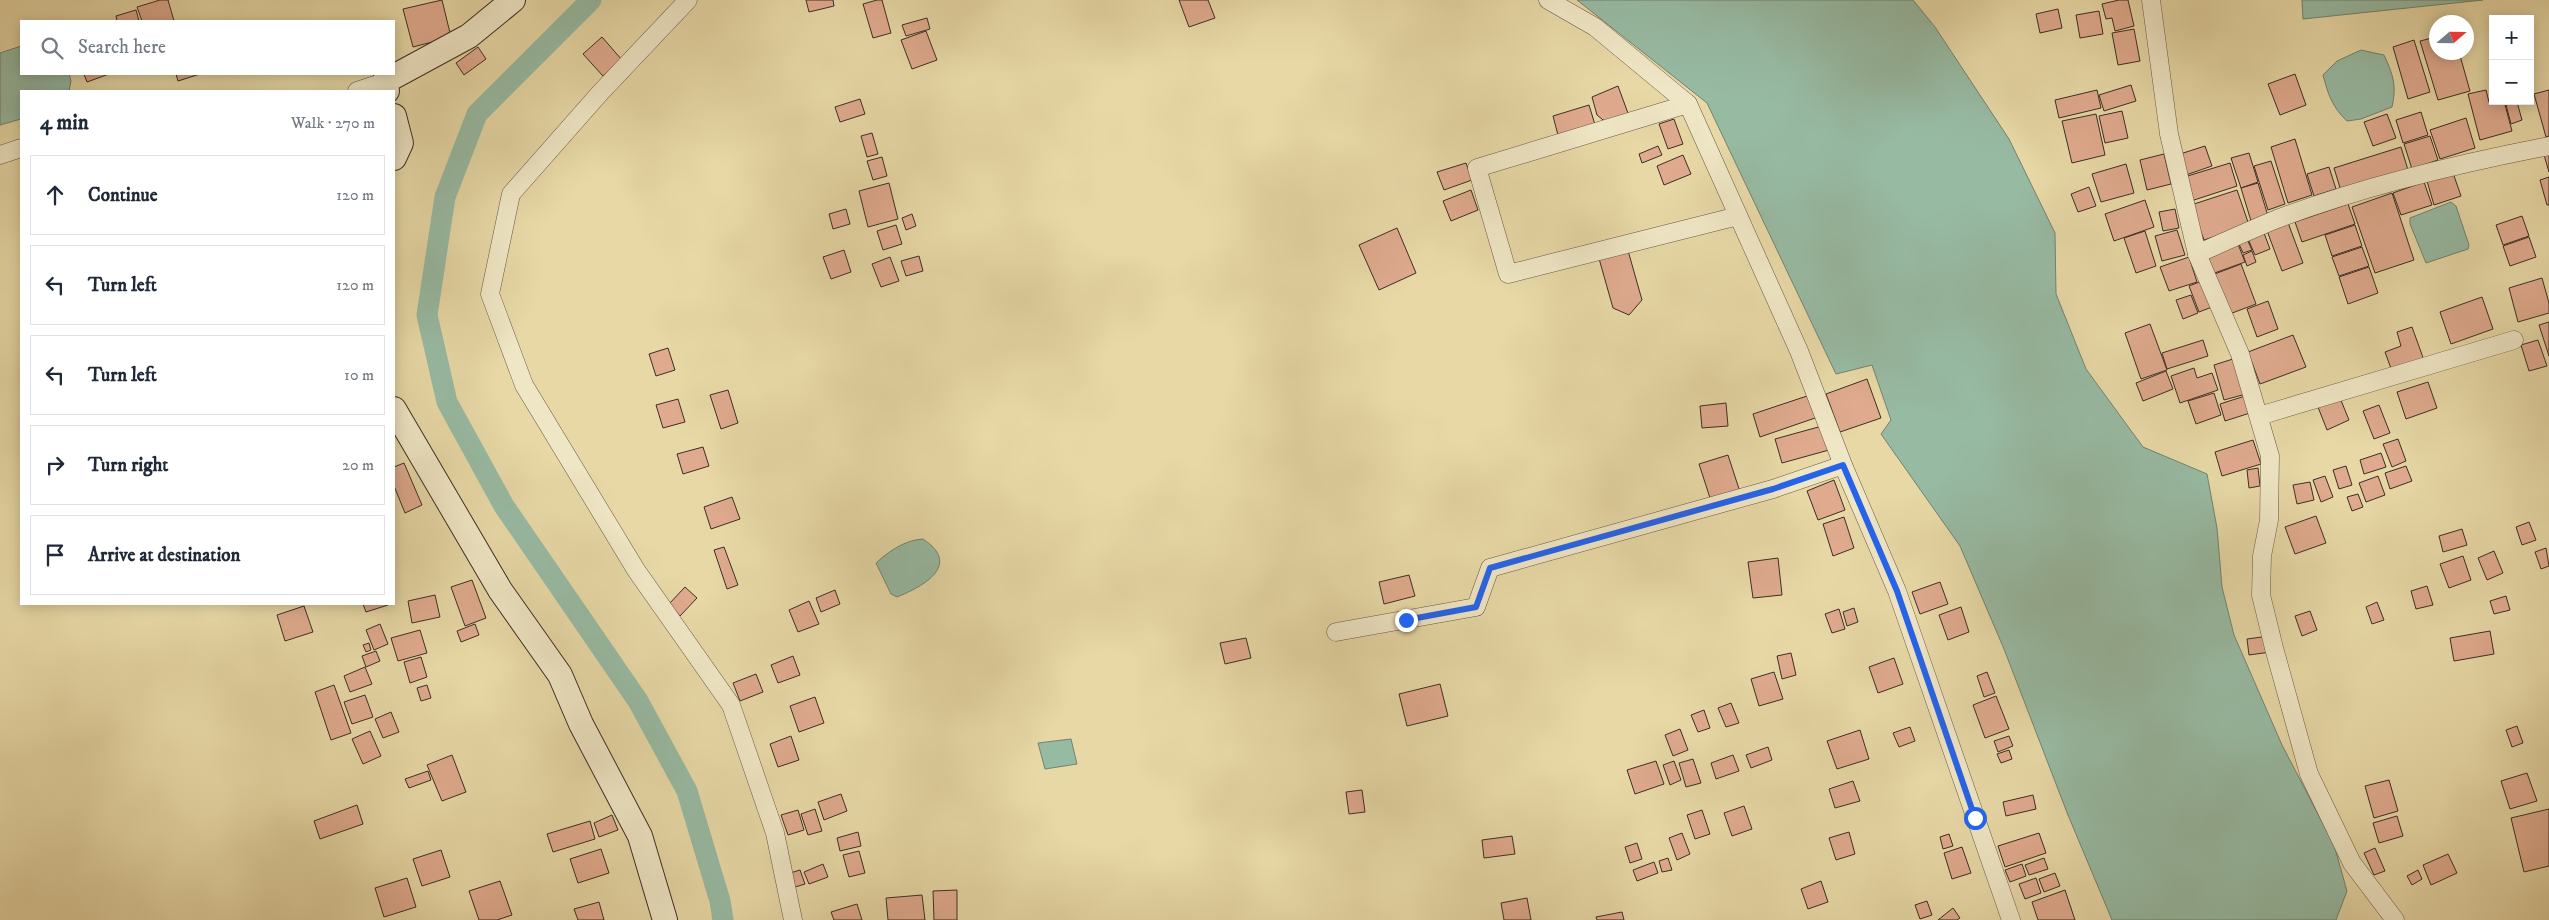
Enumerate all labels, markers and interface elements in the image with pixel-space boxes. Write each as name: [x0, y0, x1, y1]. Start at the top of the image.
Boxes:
north arrow: [2429, 15, 2474, 60]
map controls: [2489, 15, 2534, 105]
button: +: [2489, 15, 2534, 60]
search box: [20, 20, 395, 75]
icon: search: [38, 34, 66, 62]
text: Search here: [78, 36, 166, 59]
button: −: [2489, 60, 2534, 105]
text: 4 min: [40, 110, 89, 136]
text: Walk · 270 m: [291, 113, 375, 133]
icon: ahead: [41, 181, 69, 209]
text: Continue: [88, 184, 158, 207]
text: 120 m: [336, 185, 374, 205]
icon: left: [41, 271, 69, 299]
text: Turn left: [88, 274, 157, 297]
text: 120 m: [336, 275, 374, 295]
icon: left: [41, 361, 69, 389]
text: Turn left: [88, 364, 157, 387]
text: 10 m: [344, 365, 374, 385]
icon: right: [41, 451, 69, 479]
text: Turn right: [88, 454, 168, 477]
text: 20 m: [342, 455, 374, 475]
icon: arrive: [41, 541, 69, 569]
text: Arrive at destination: [88, 544, 240, 567]
route end: [1395, 609, 1418, 632]
route start: [1964, 807, 1987, 830]

